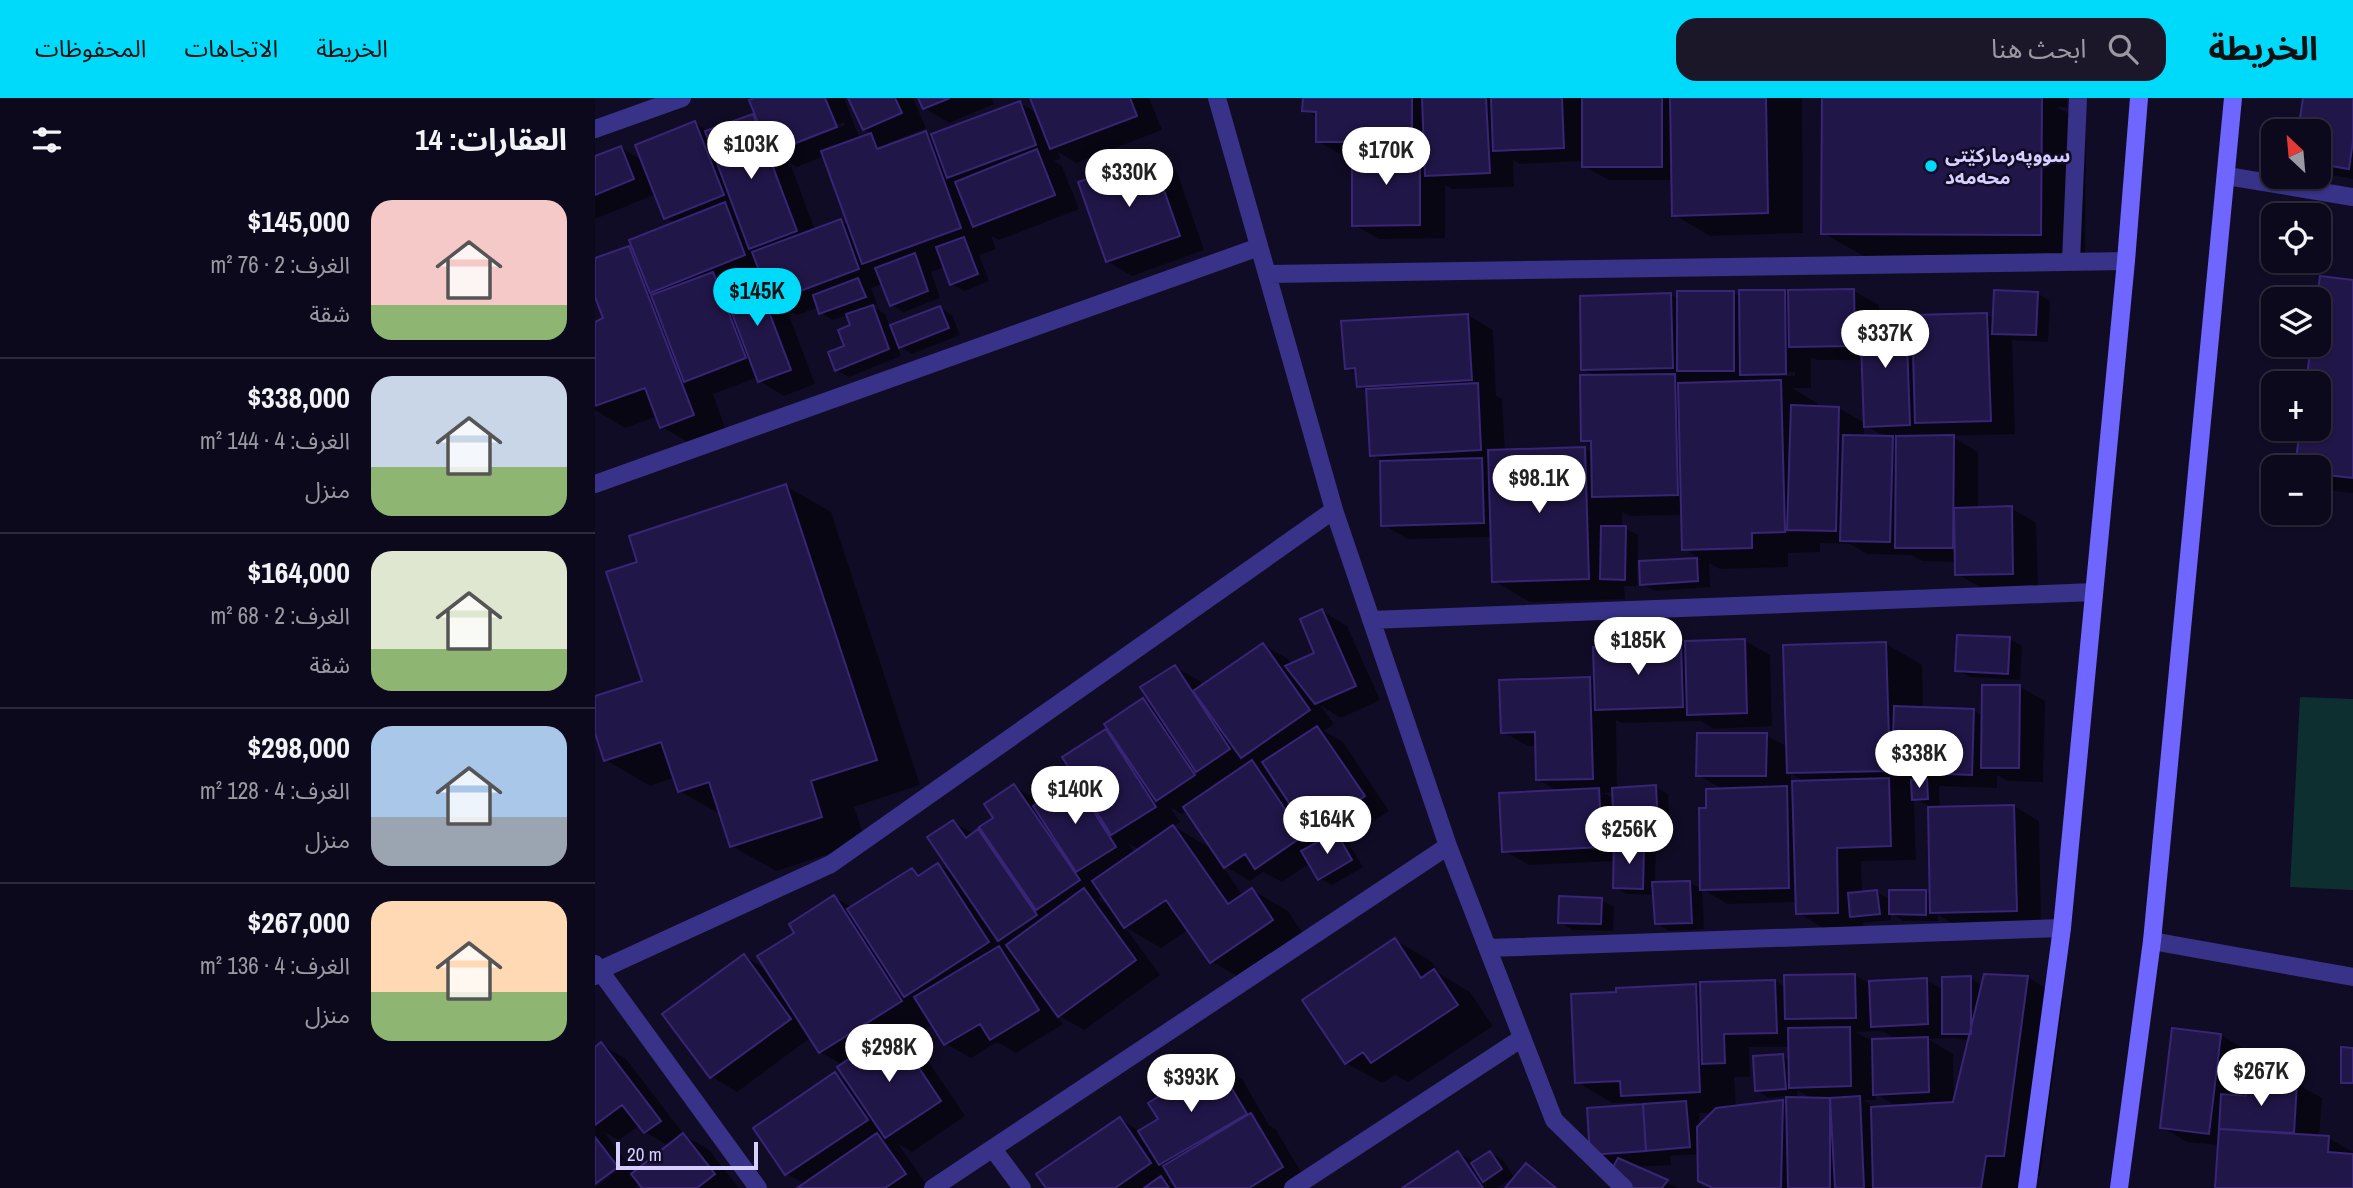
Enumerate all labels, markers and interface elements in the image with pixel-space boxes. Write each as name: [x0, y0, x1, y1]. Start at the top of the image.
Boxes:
search box: [1676, 18, 2166, 81]
text: الخريطة: [2208, 26, 2318, 70]
icon: search: [2104, 30, 2142, 68]
text: ابحث هنا: [1991, 31, 2086, 66]
text: المحفوظات: [35, 32, 146, 64]
text: الاتجاهات: [184, 32, 278, 64]
text: الخريطة: [316, 32, 388, 64]
text: العقارات: 14: [415, 119, 567, 159]
north arrow: [2261, 119, 2331, 189]
map controls: [2261, 119, 2331, 525]
icon: filters: [28, 121, 66, 159]
pin: $103K: [702, 122, 800, 181]
pin: $170K: [1337, 127, 1435, 187]
text: $103K: [723, 128, 779, 159]
text: $170K: [1358, 134, 1414, 165]
place label: سووپەرمارکێتی محەمەد: [1945, 142, 2070, 190]
pin: $330K: [1080, 150, 1178, 209]
text: $330K: [1101, 156, 1157, 187]
marker: سووپەرمارکێتی محەمەد: [1923, 158, 1939, 174]
text: $145,000: [247, 201, 350, 241]
button: locate: [2261, 203, 2331, 273]
icon: home: [427, 228, 511, 312]
text: الغرف: 2 · 76 m²: [211, 249, 350, 280]
pin: $145K: [708, 268, 806, 328]
text: $145K: [729, 275, 785, 306]
button: layers: [2261, 287, 2331, 357]
text: شقة: [309, 298, 350, 329]
pin: $337K: [1836, 310, 1934, 370]
text: $337K: [1857, 317, 1913, 348]
button: +: [2261, 371, 2331, 441]
text: $338,000: [247, 377, 350, 417]
icon: home: [427, 404, 511, 488]
text: الغرف: 4 · 144 m²: [200, 425, 350, 456]
button: −: [2261, 455, 2331, 525]
pin: $98.1K: [1482, 456, 1596, 515]
text: $98.1K: [1509, 462, 1569, 493]
text: منزل: [305, 474, 350, 505]
text: $164,000: [247, 552, 350, 592]
icon: home: [427, 579, 511, 663]
text: الغرف: 2 · 68 m²: [211, 600, 350, 631]
pin: $185K: [1589, 618, 1687, 677]
text: $185K: [1610, 624, 1666, 655]
text: شقة: [309, 649, 350, 680]
text: $298,000: [247, 727, 350, 767]
pin: $338K: [1870, 730, 1968, 790]
text: $338K: [1891, 737, 1947, 768]
icon: home: [427, 754, 511, 838]
pin: $140K: [1026, 766, 1124, 826]
text: $140K: [1047, 773, 1103, 804]
text: الغرف: 4 · 128 m²: [200, 775, 350, 806]
pin: $164K: [1278, 796, 1376, 856]
text: $164K: [1299, 803, 1355, 834]
pin: $256K: [1580, 806, 1678, 866]
text: $256K: [1601, 813, 1657, 844]
text: منزل: [305, 824, 350, 855]
text: $267,000: [247, 902, 350, 942]
icon: home: [427, 929, 511, 1013]
text: الغرف: 4 · 136 m²: [200, 950, 350, 981]
text: منزل: [305, 999, 350, 1030]
pin: $298K: [840, 1024, 938, 1084]
text: $298K: [861, 1031, 917, 1062]
pin: $267K: [2212, 1048, 2310, 1108]
pin: $393K: [1142, 1054, 1240, 1114]
text: $267K: [2233, 1055, 2289, 1086]
text: $393K: [1163, 1061, 1219, 1092]
scale bar: [616, 1139, 758, 1171]
text: 20 m: [627, 1141, 662, 1167]

